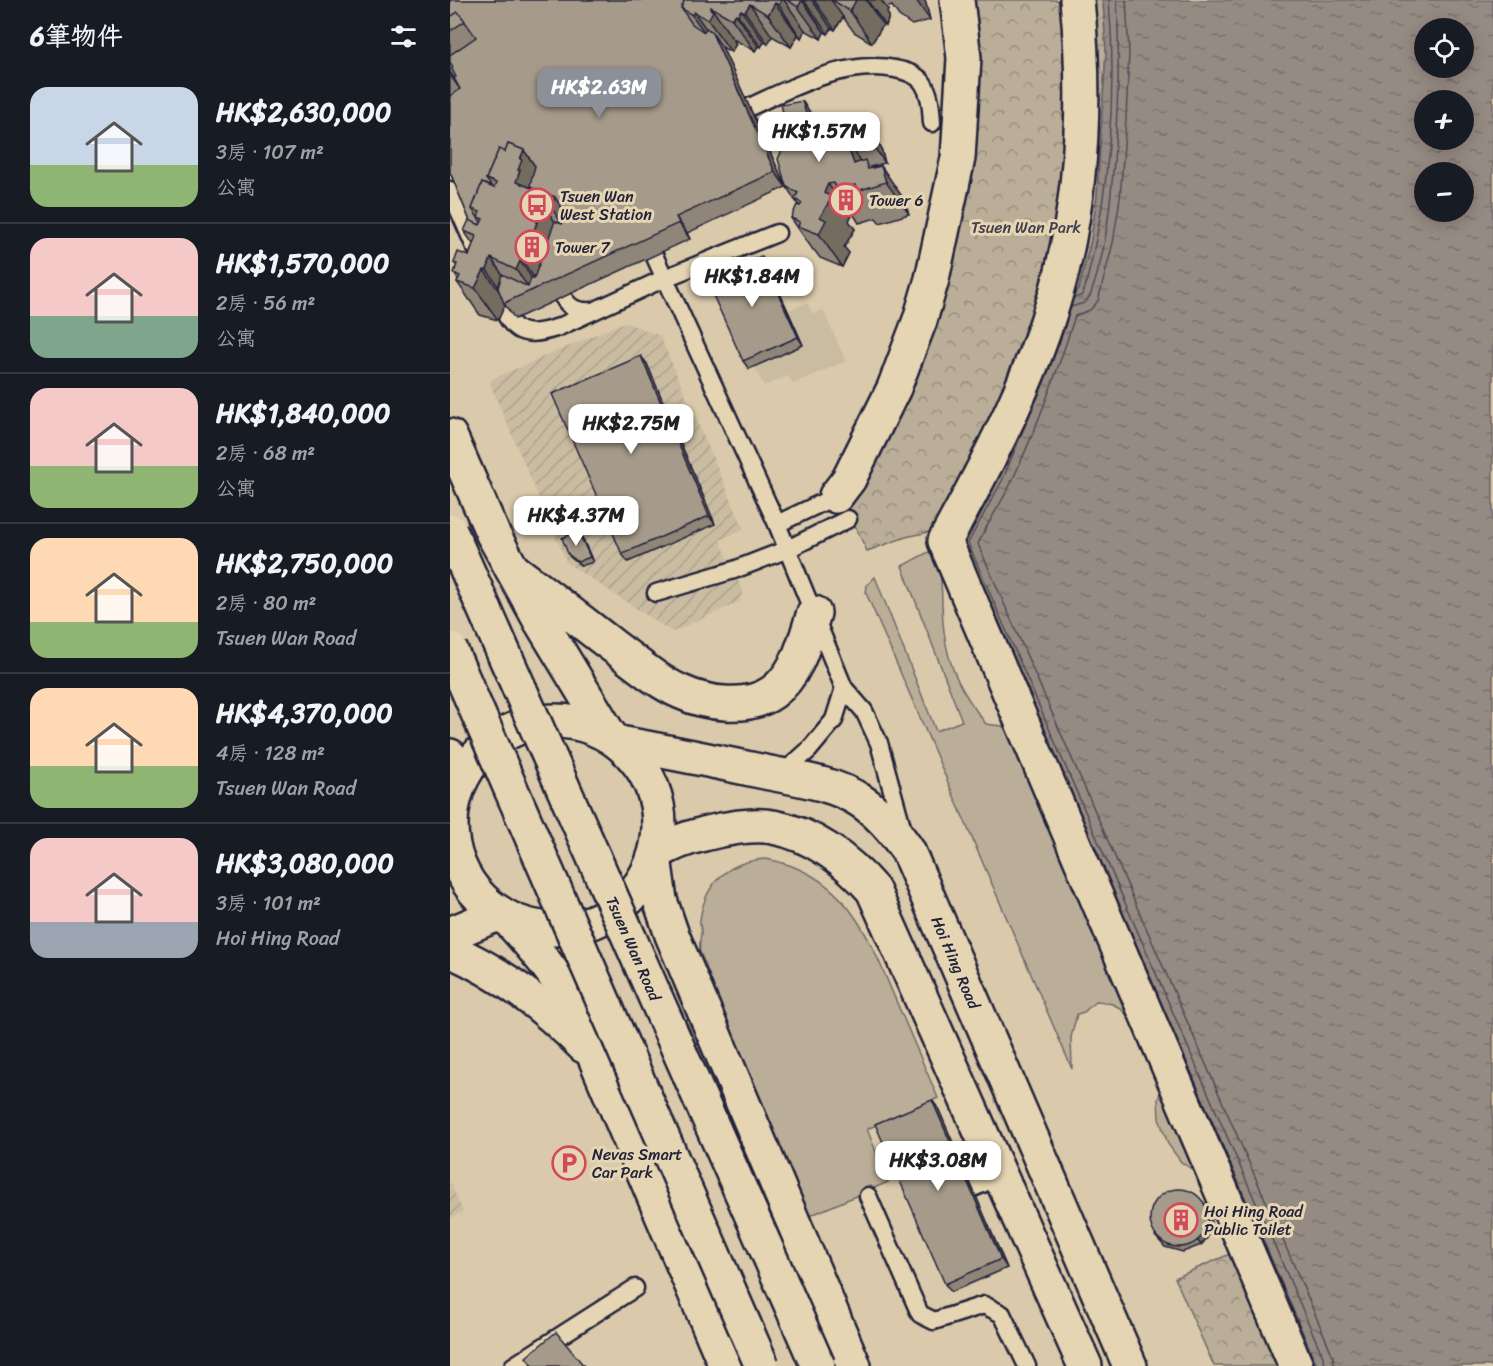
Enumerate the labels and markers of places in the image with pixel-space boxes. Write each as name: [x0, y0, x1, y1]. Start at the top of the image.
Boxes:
pin: HK$2.63M: [537, 68, 661, 119]
pin: HK$1.57M: [757, 112, 881, 163]
place label: Tsuen Wan West Station: [560, 182, 652, 229]
building icon: Tower 6: [828, 182, 864, 218]
place label: Tower 6: [869, 186, 924, 215]
bus stop icon: Tsuen Wan West Station: [519, 187, 555, 223]
building icon: Tower 7: [514, 229, 550, 265]
place label: Tower 7: [555, 233, 611, 262]
pin: HK$1.84M: [690, 257, 814, 308]
pin: HK$2.75M: [569, 404, 693, 455]
pin: HK$4.37M: [514, 496, 638, 547]
place label: Nevas Smart Car Park: [592, 1140, 682, 1187]
pin: HK$3.08M: [876, 1141, 1000, 1192]
parking icon: Nevas Smart Car Park: [551, 1145, 587, 1181]
place label: Hoi Hing Road Public Toilet: [1204, 1197, 1304, 1244]
building icon: Hoi Hing Road Public Toilet: [1163, 1202, 1199, 1238]

